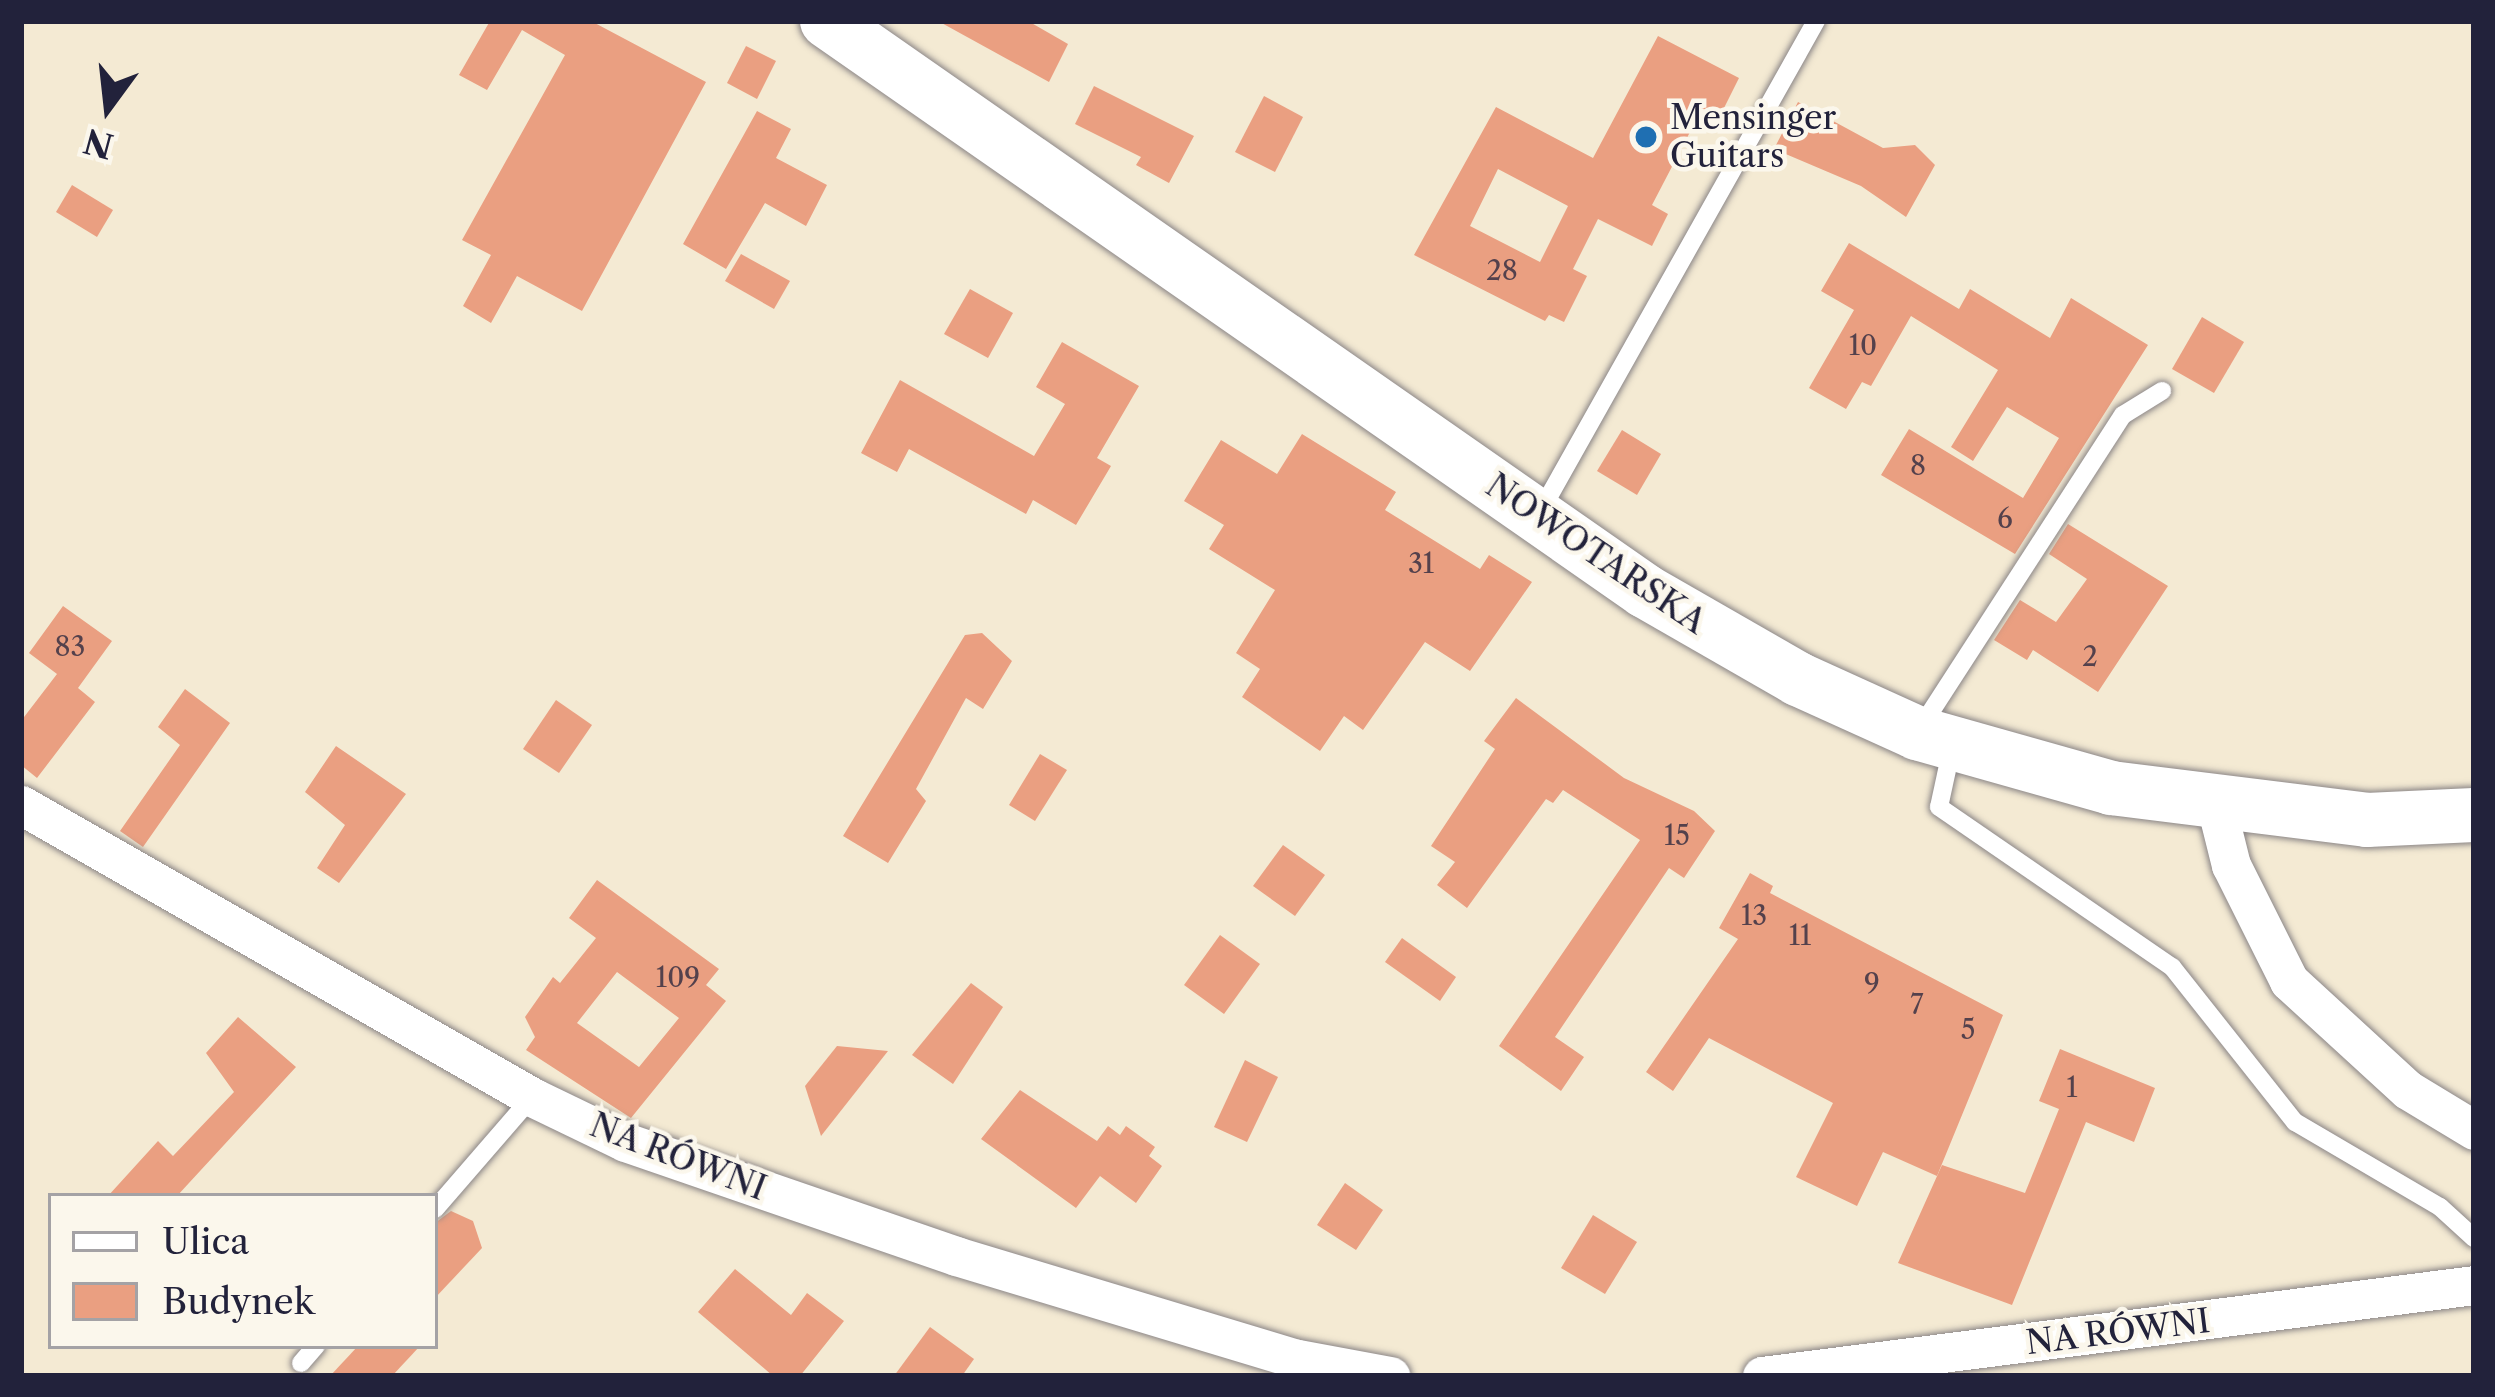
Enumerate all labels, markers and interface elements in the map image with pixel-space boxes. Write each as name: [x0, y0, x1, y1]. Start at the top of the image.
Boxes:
north arrow: [48, 48, 168, 168]
place label: Mensinger Guitars: [1670, 98, 1836, 176]
text: N: [79, 120, 118, 167]
marker: Mensinger Guitars: [1633, 124, 1659, 150]
house number: 28: [1486, 255, 1518, 287]
house number: 10: [1849, 330, 1877, 362]
house number: 8: [1910, 450, 1926, 482]
street label: NOWOTARSKA: [1479, 466, 1713, 642]
house number: 6: [1997, 503, 2013, 535]
house number: 31: [1408, 548, 1434, 580]
house number: 83: [55, 631, 85, 663]
house number: 2: [2082, 641, 2098, 673]
house number: 15: [1664, 820, 1690, 852]
house number: 13: [1741, 900, 1767, 932]
house number: 11: [1789, 920, 1811, 952]
house number: 109: [656, 962, 700, 994]
house number: 9: [1864, 968, 1880, 1000]
house number: 7: [1910, 989, 1924, 1021]
house number: 5: [1961, 1014, 1975, 1046]
house number: 1: [2066, 1072, 2078, 1104]
street label: NA RÓWNI: [584, 1105, 772, 1209]
legend: [48, 1193, 438, 1349]
text: Ulica: [162, 1219, 249, 1263]
text: Budynek: [162, 1279, 315, 1323]
street label: NA RÓWNI: [2023, 1301, 2213, 1363]

